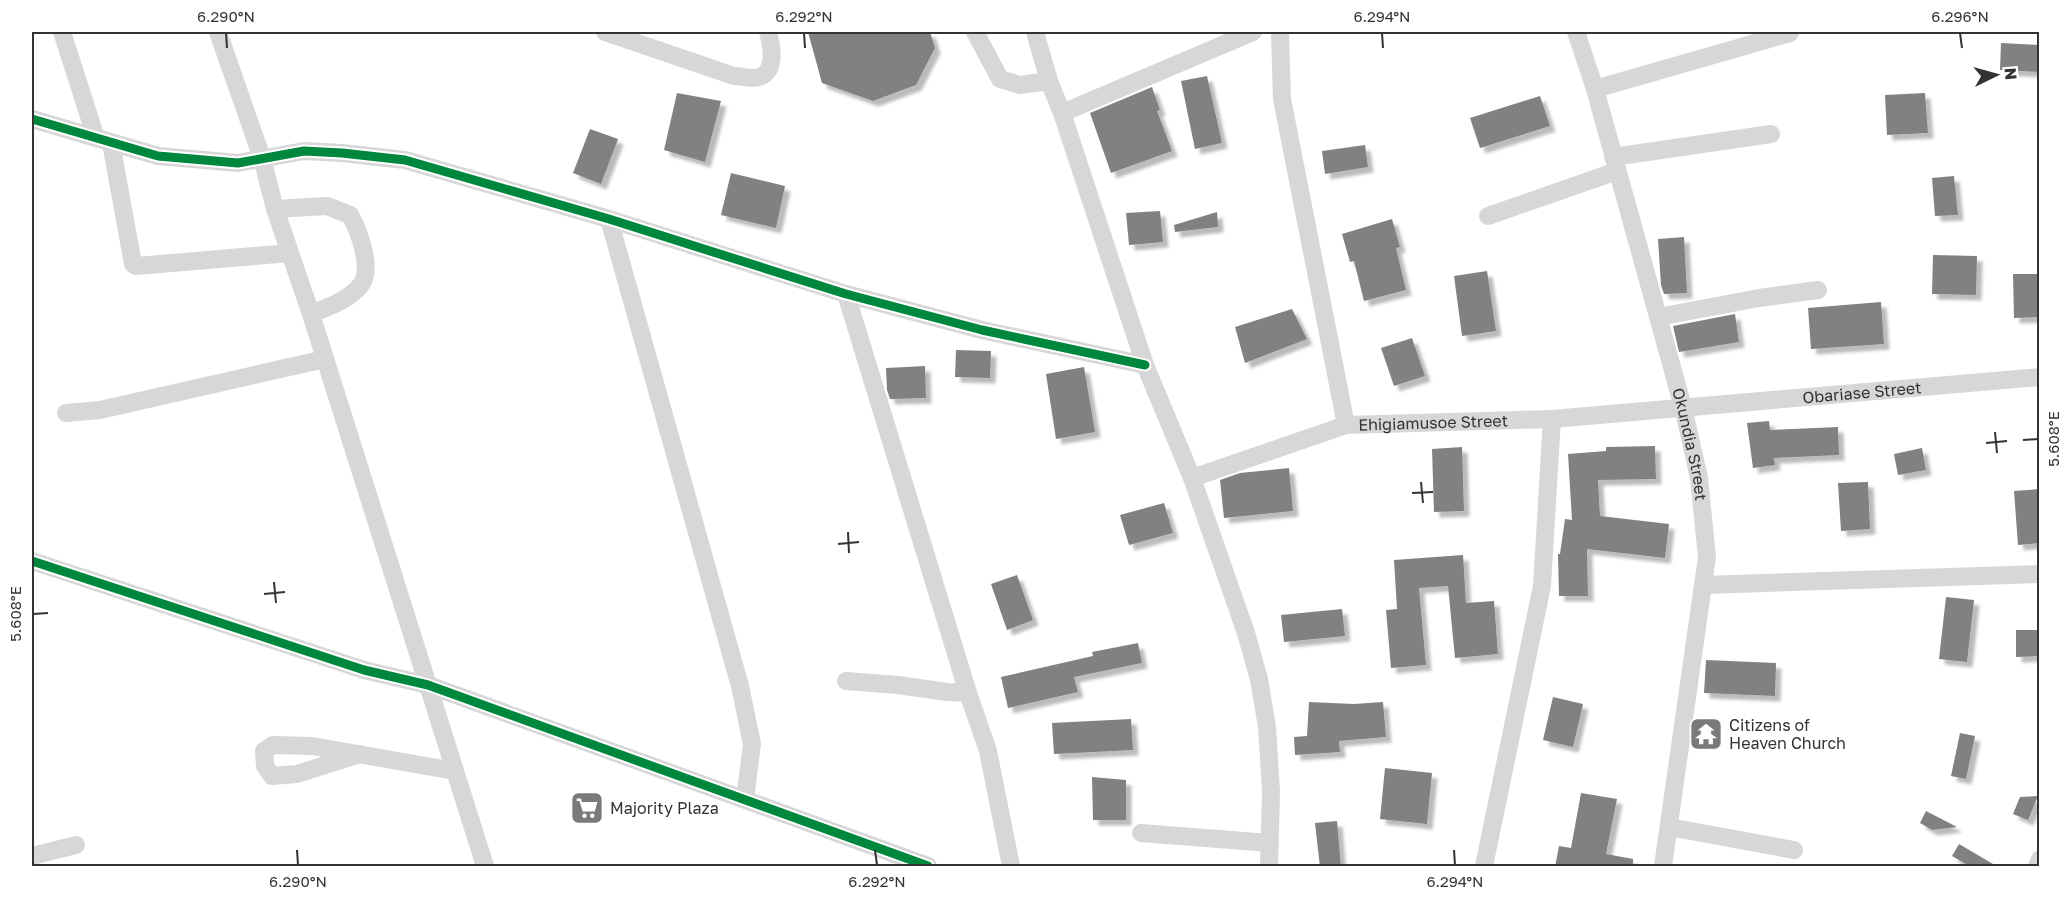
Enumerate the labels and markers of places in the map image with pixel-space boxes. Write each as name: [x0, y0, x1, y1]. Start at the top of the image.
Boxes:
place label: Citizens of Heaven Church: [1729, 715, 1846, 753]
temple icon: Citizens of Heaven Church: [1688, 716, 1724, 752]
supermarket icon: Majority Plaza: [569, 790, 605, 826]
place label: Majority Plaza: [610, 798, 719, 818]

